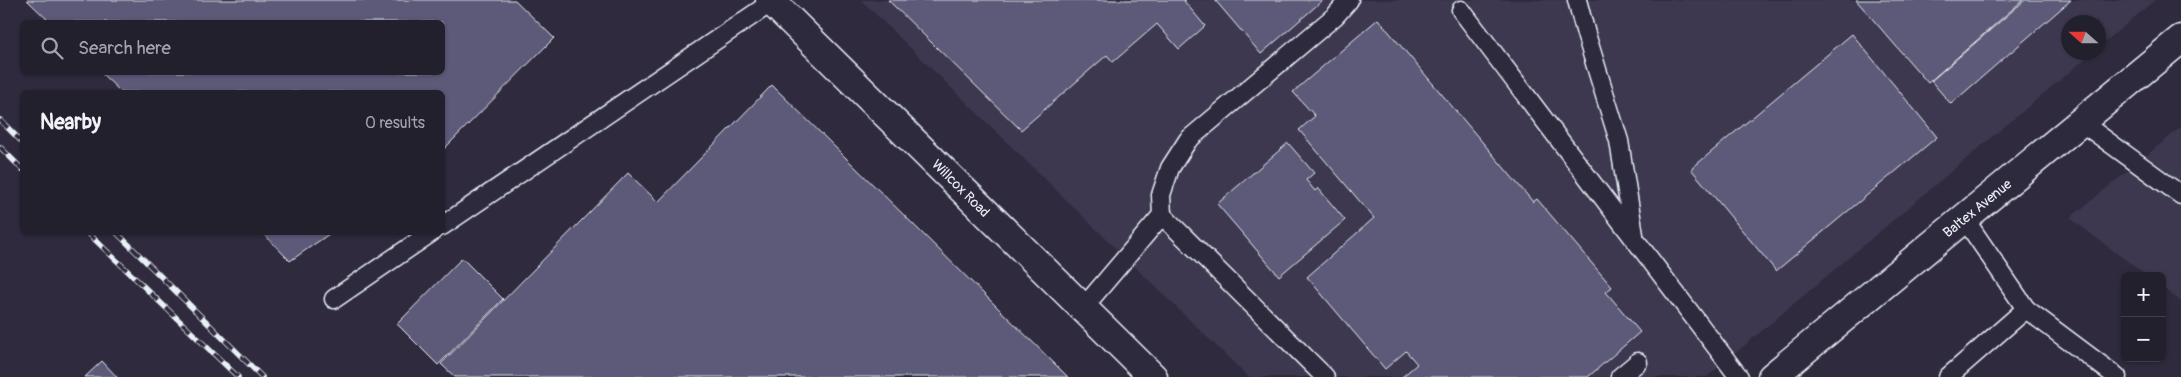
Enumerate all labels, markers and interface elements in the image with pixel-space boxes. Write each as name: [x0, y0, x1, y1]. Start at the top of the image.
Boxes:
north arrow: [2061, 15, 2106, 60]
search box: [20, 20, 445, 75]
icon: search: [38, 34, 66, 62]
text: Search here: [78, 36, 171, 60]
text: Nearby: [40, 109, 101, 136]
text: 0 results: [365, 113, 425, 133]
street label: Willcox Road: [928, 156, 993, 221]
street label: Baltex Avenue: [1940, 175, 2015, 241]
map controls: [2121, 272, 2166, 362]
button: +: [2121, 272, 2166, 317]
button: −: [2121, 317, 2166, 362]

